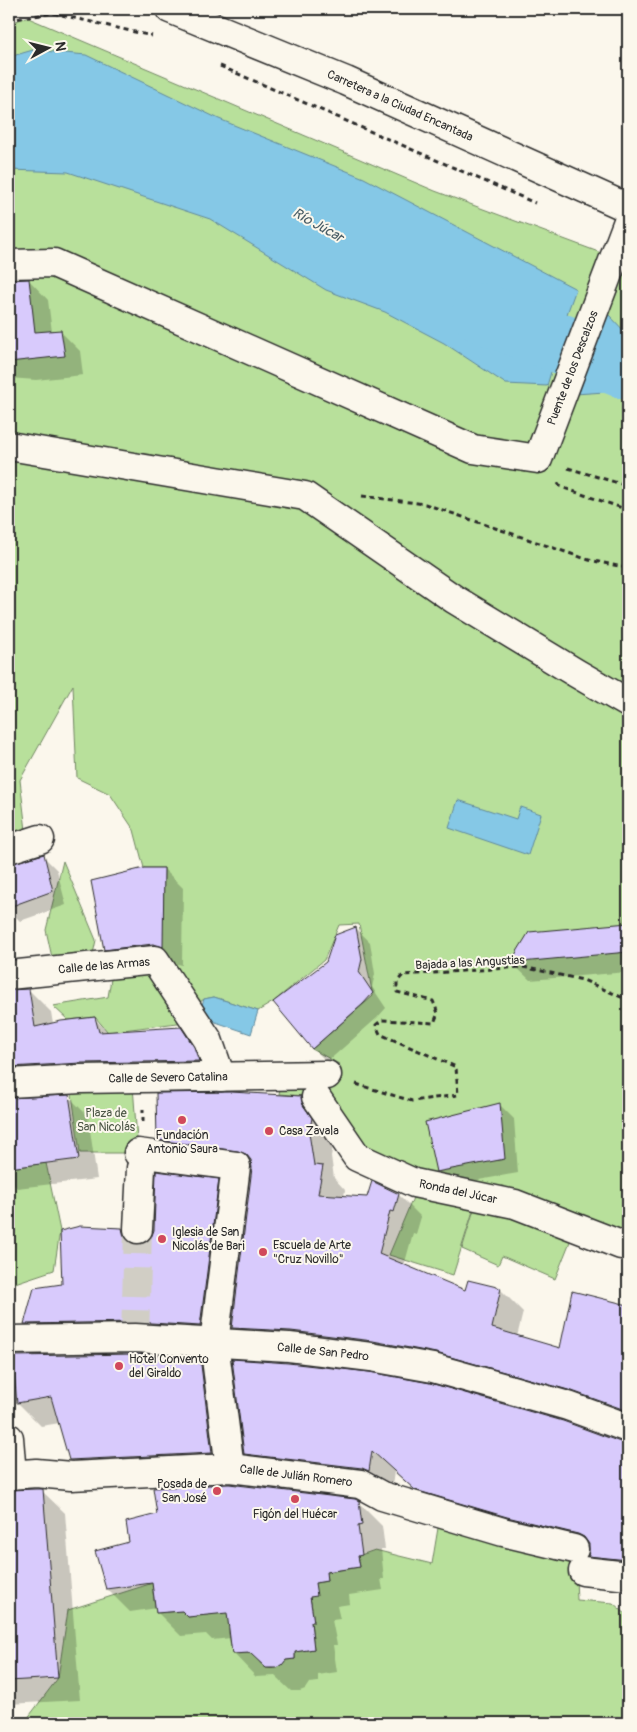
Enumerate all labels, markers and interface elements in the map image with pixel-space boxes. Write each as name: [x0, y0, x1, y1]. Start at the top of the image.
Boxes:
north arrow: [22, 22, 72, 72]
text: N: [51, 41, 69, 52]
street label: Carretera a la Ciudad Encantada: [325, 67, 476, 145]
water label: Río Júcar: [290, 204, 348, 247]
street label: Puente de los Descalzos: [544, 308, 602, 427]
street label: Bajada a las Angustias: [415, 953, 526, 973]
street label: Calle de las Armas: [58, 954, 151, 977]
street label: Calle de Severo Catalina: [108, 1069, 228, 1087]
park label: Plaza de San Nicolás: [77, 1106, 136, 1135]
marker: Fundación Antonio Saura: [176, 1114, 188, 1126]
place label: Casa Zavala: [279, 1124, 339, 1139]
marker: Casa Zavala: [263, 1125, 275, 1137]
place label: Fundación Antonio Saura: [146, 1128, 218, 1157]
street label: Ronda del Júcar: [418, 1176, 499, 1208]
place label: Iglesia de San Nicolás de Bari: [172, 1225, 245, 1254]
marker: Iglesia de San Nicolás de Bari: [156, 1233, 168, 1245]
place label: Escuela de Arte "Cruz Novillo": [273, 1238, 351, 1267]
marker: Escuela de Arte "Cruz Novillo": [257, 1246, 269, 1258]
street label: Calle de San Pedro: [276, 1340, 370, 1364]
place label: Hotel Convento del Giraldo: [129, 1352, 209, 1381]
marker: Hotel Convento del Giraldo: [113, 1360, 125, 1372]
street label: Calle de Julián Romero: [239, 1462, 354, 1490]
place label: Posada de San José: [157, 1477, 207, 1506]
marker: Posada de San José: [211, 1485, 223, 1497]
marker: Figón del Huécar: [289, 1493, 301, 1505]
place label: Figón del Huécar: [253, 1507, 338, 1522]

